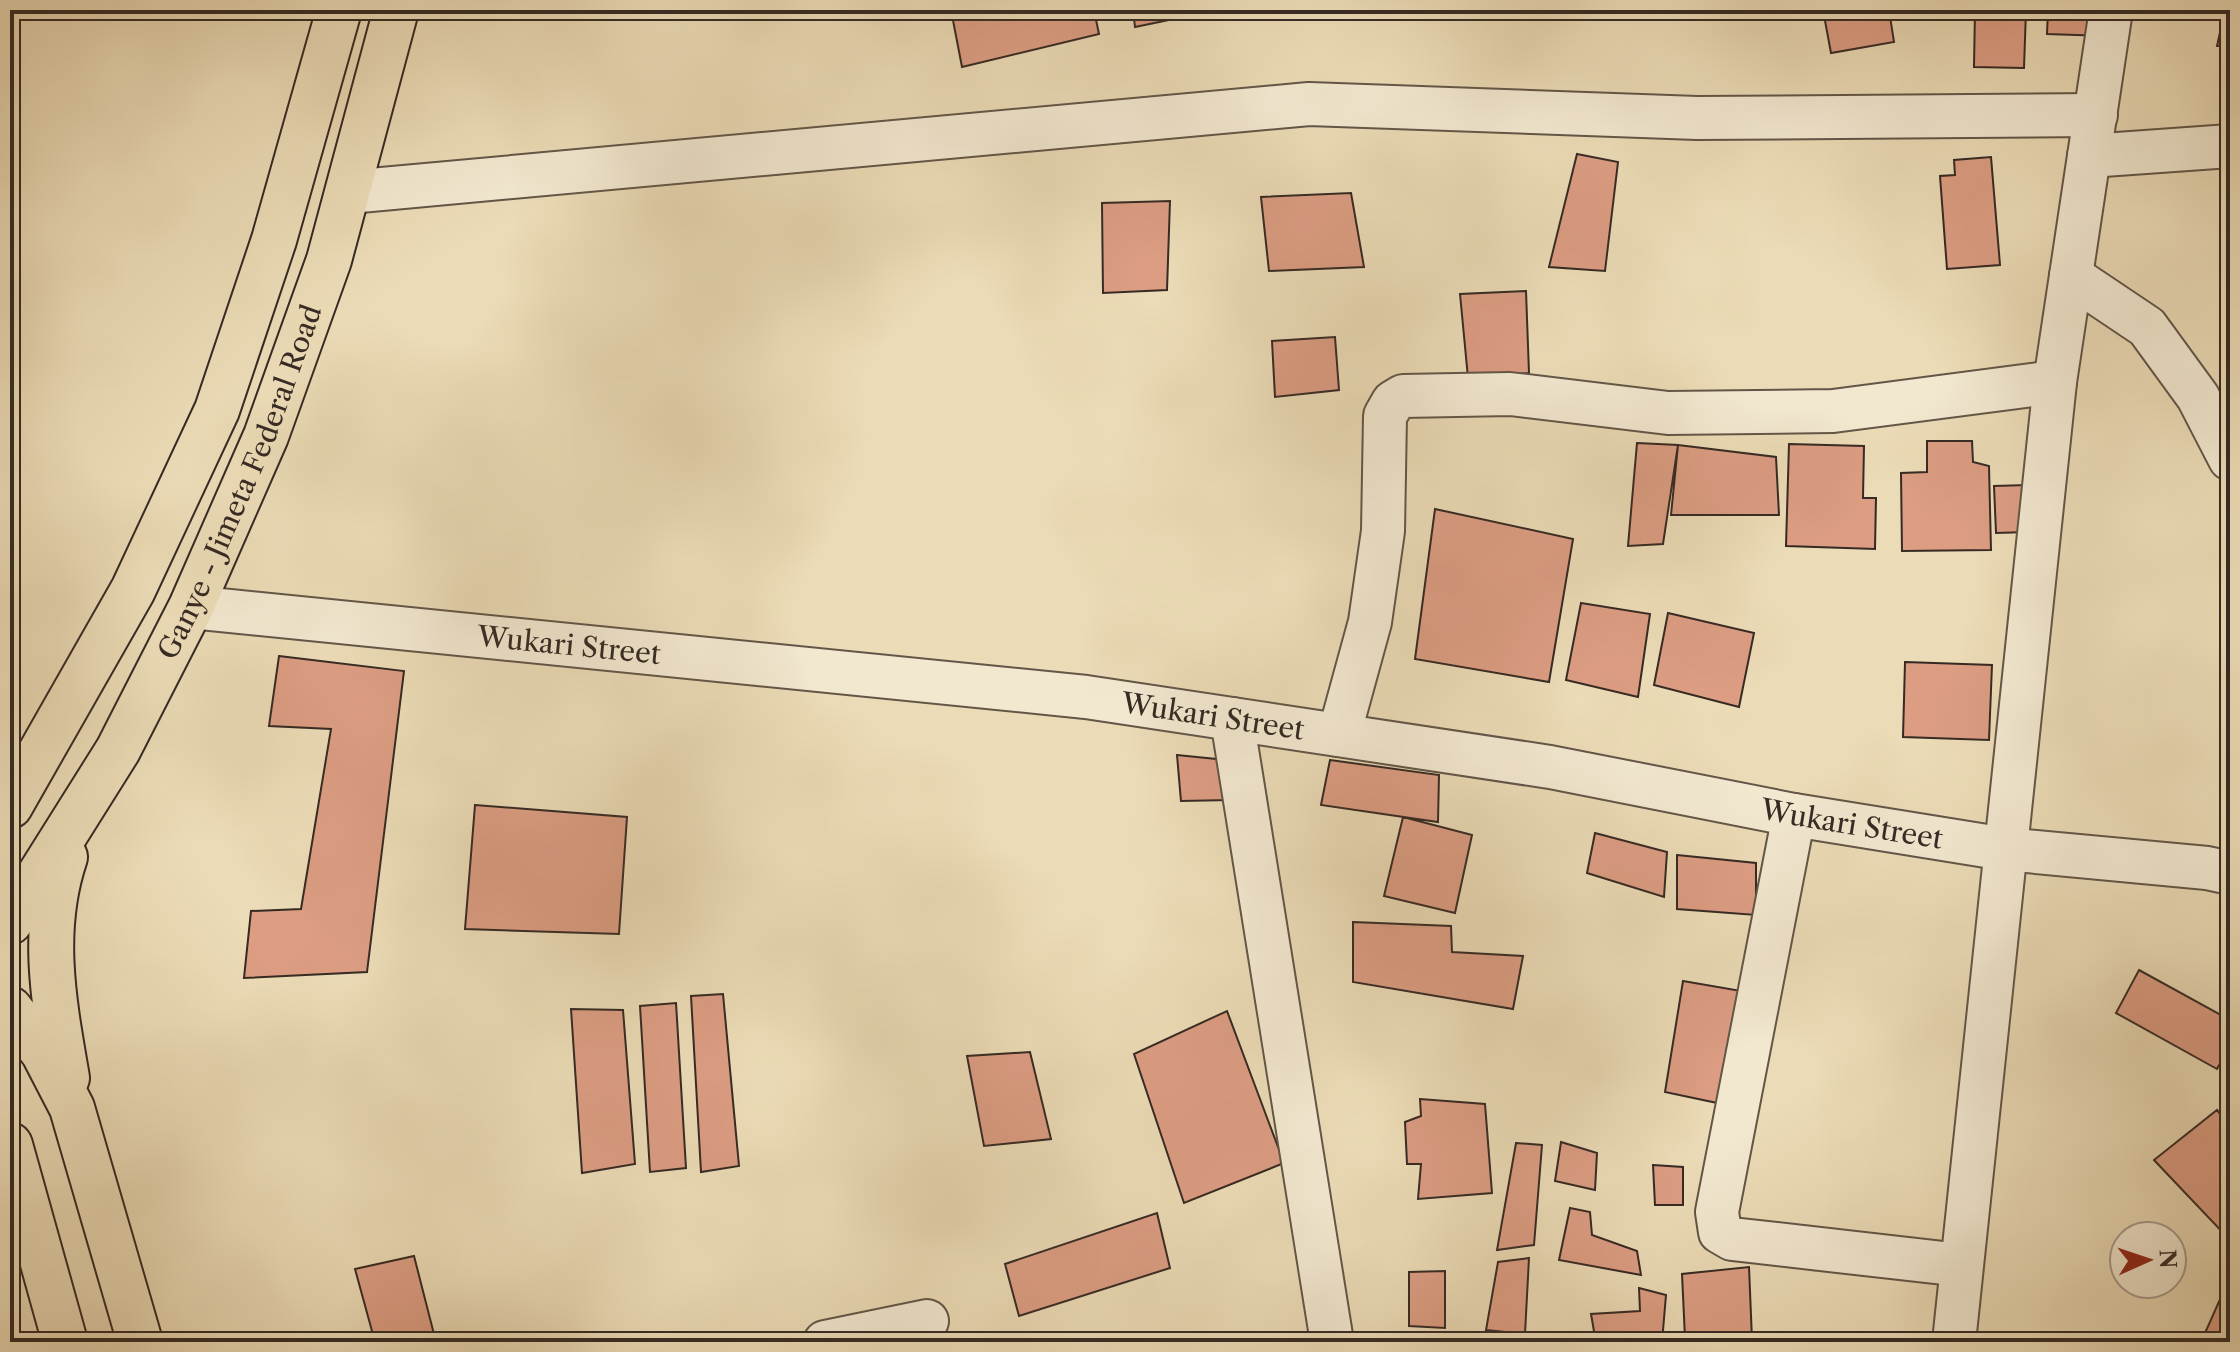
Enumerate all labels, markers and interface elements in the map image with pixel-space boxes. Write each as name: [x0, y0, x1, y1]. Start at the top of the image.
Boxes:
street label: Ganye - Jimeta Federal Road: [150, 300, 329, 665]
street label: Wukari Street: [475, 619, 662, 671]
street label: Wukari Street: [1119, 685, 1307, 747]
street label: Wukari Street: [1757, 792, 1945, 856]
north arrow: [2108, 1220, 2188, 1300]
text: N: [2153, 1249, 2181, 1269]

